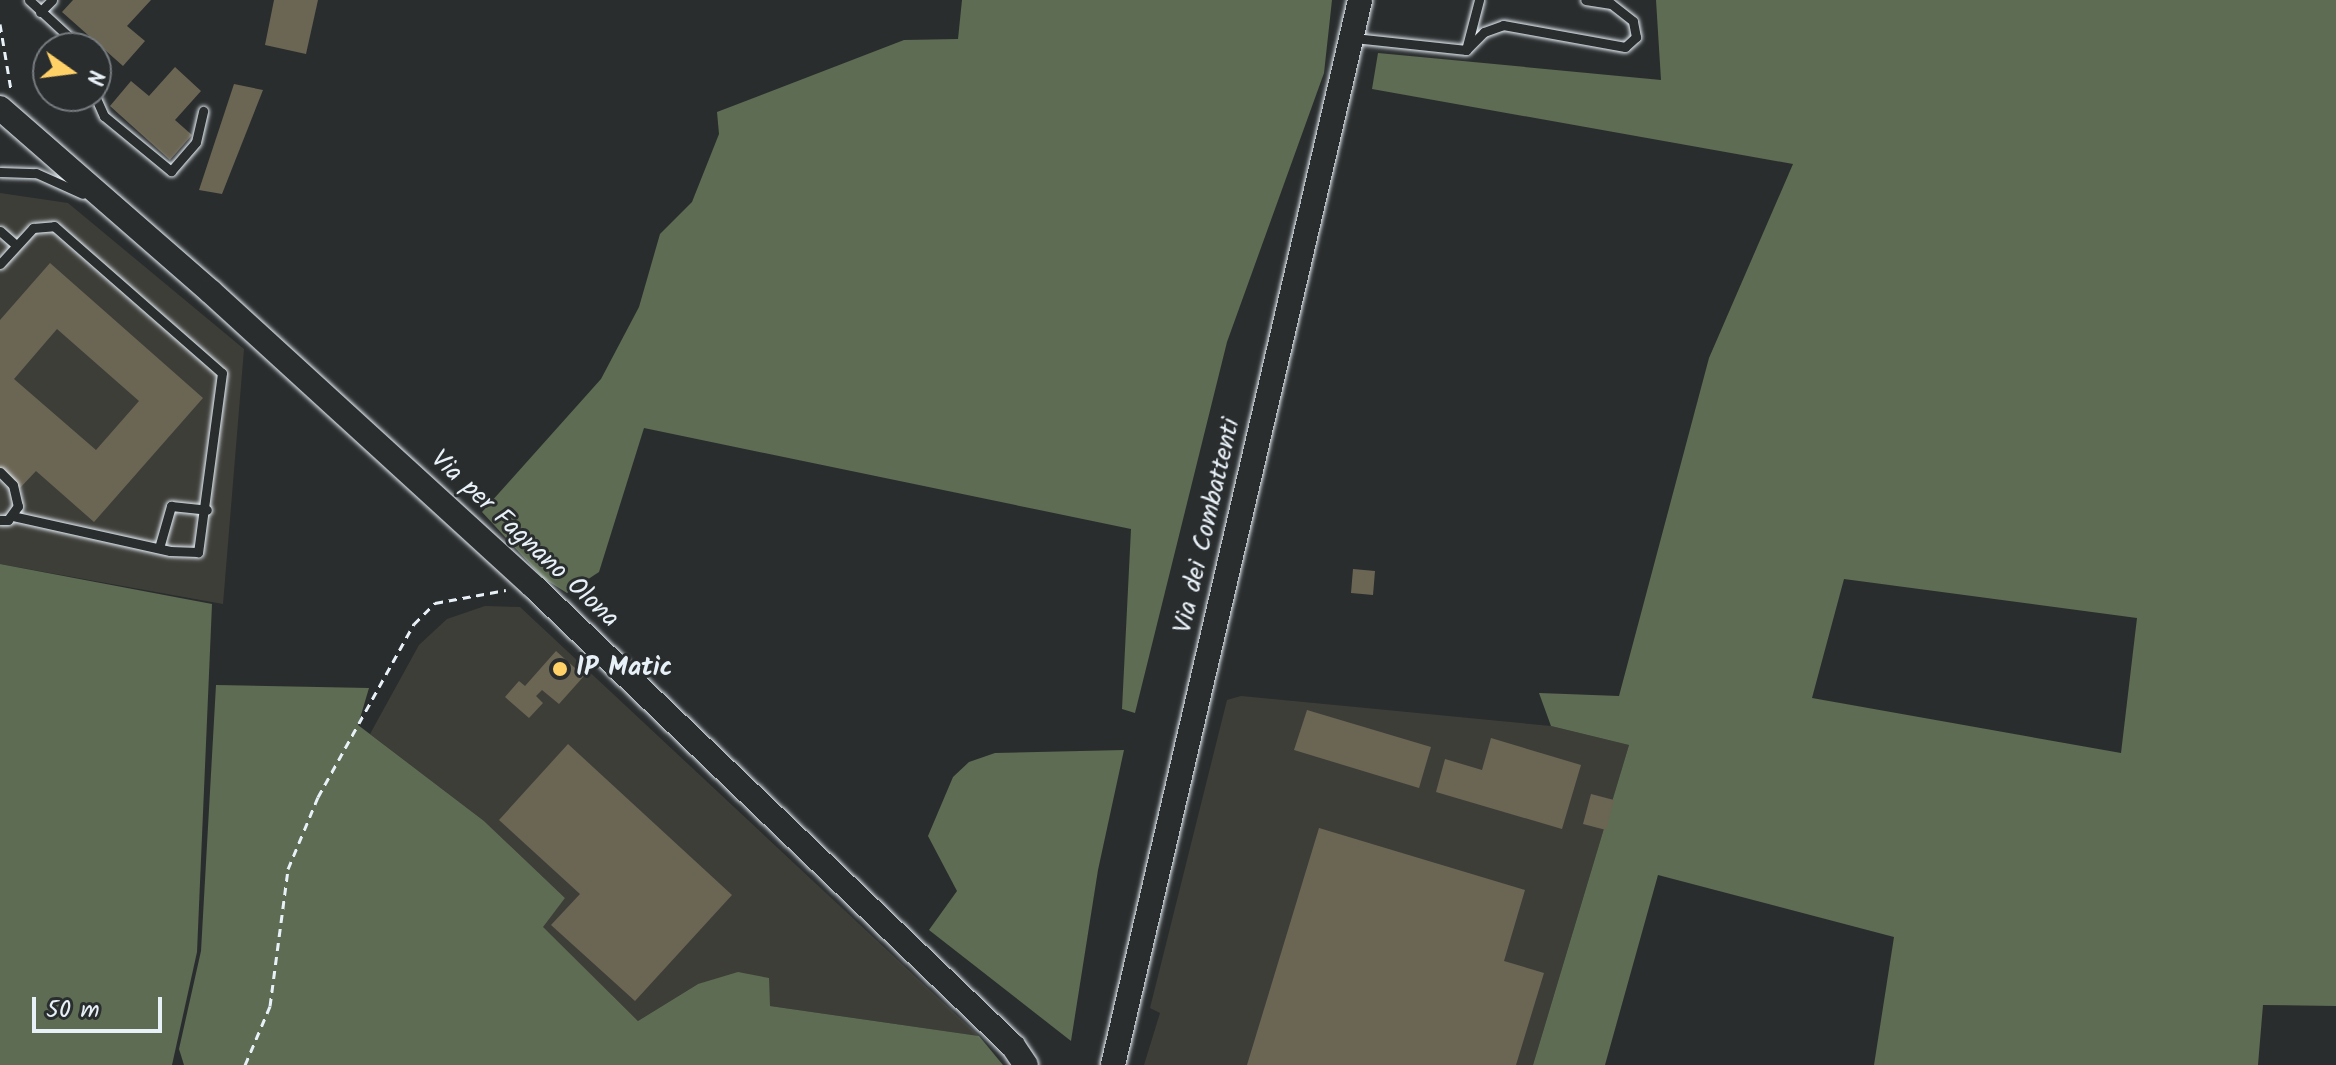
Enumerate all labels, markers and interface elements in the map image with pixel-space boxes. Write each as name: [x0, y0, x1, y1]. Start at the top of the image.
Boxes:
north arrow: [32, 32, 112, 112]
text: N: [75, 66, 112, 88]
street label: Via dei Combattenti: [1168, 415, 1248, 637]
street label: Via per Fagnano Olona: [423, 445, 625, 635]
place label: IP Matic: [576, 653, 672, 685]
marker: IP Matic: [551, 660, 569, 678]
scale bar: [36, 981, 166, 1031]
text: 50 m: [46, 991, 100, 1030]

